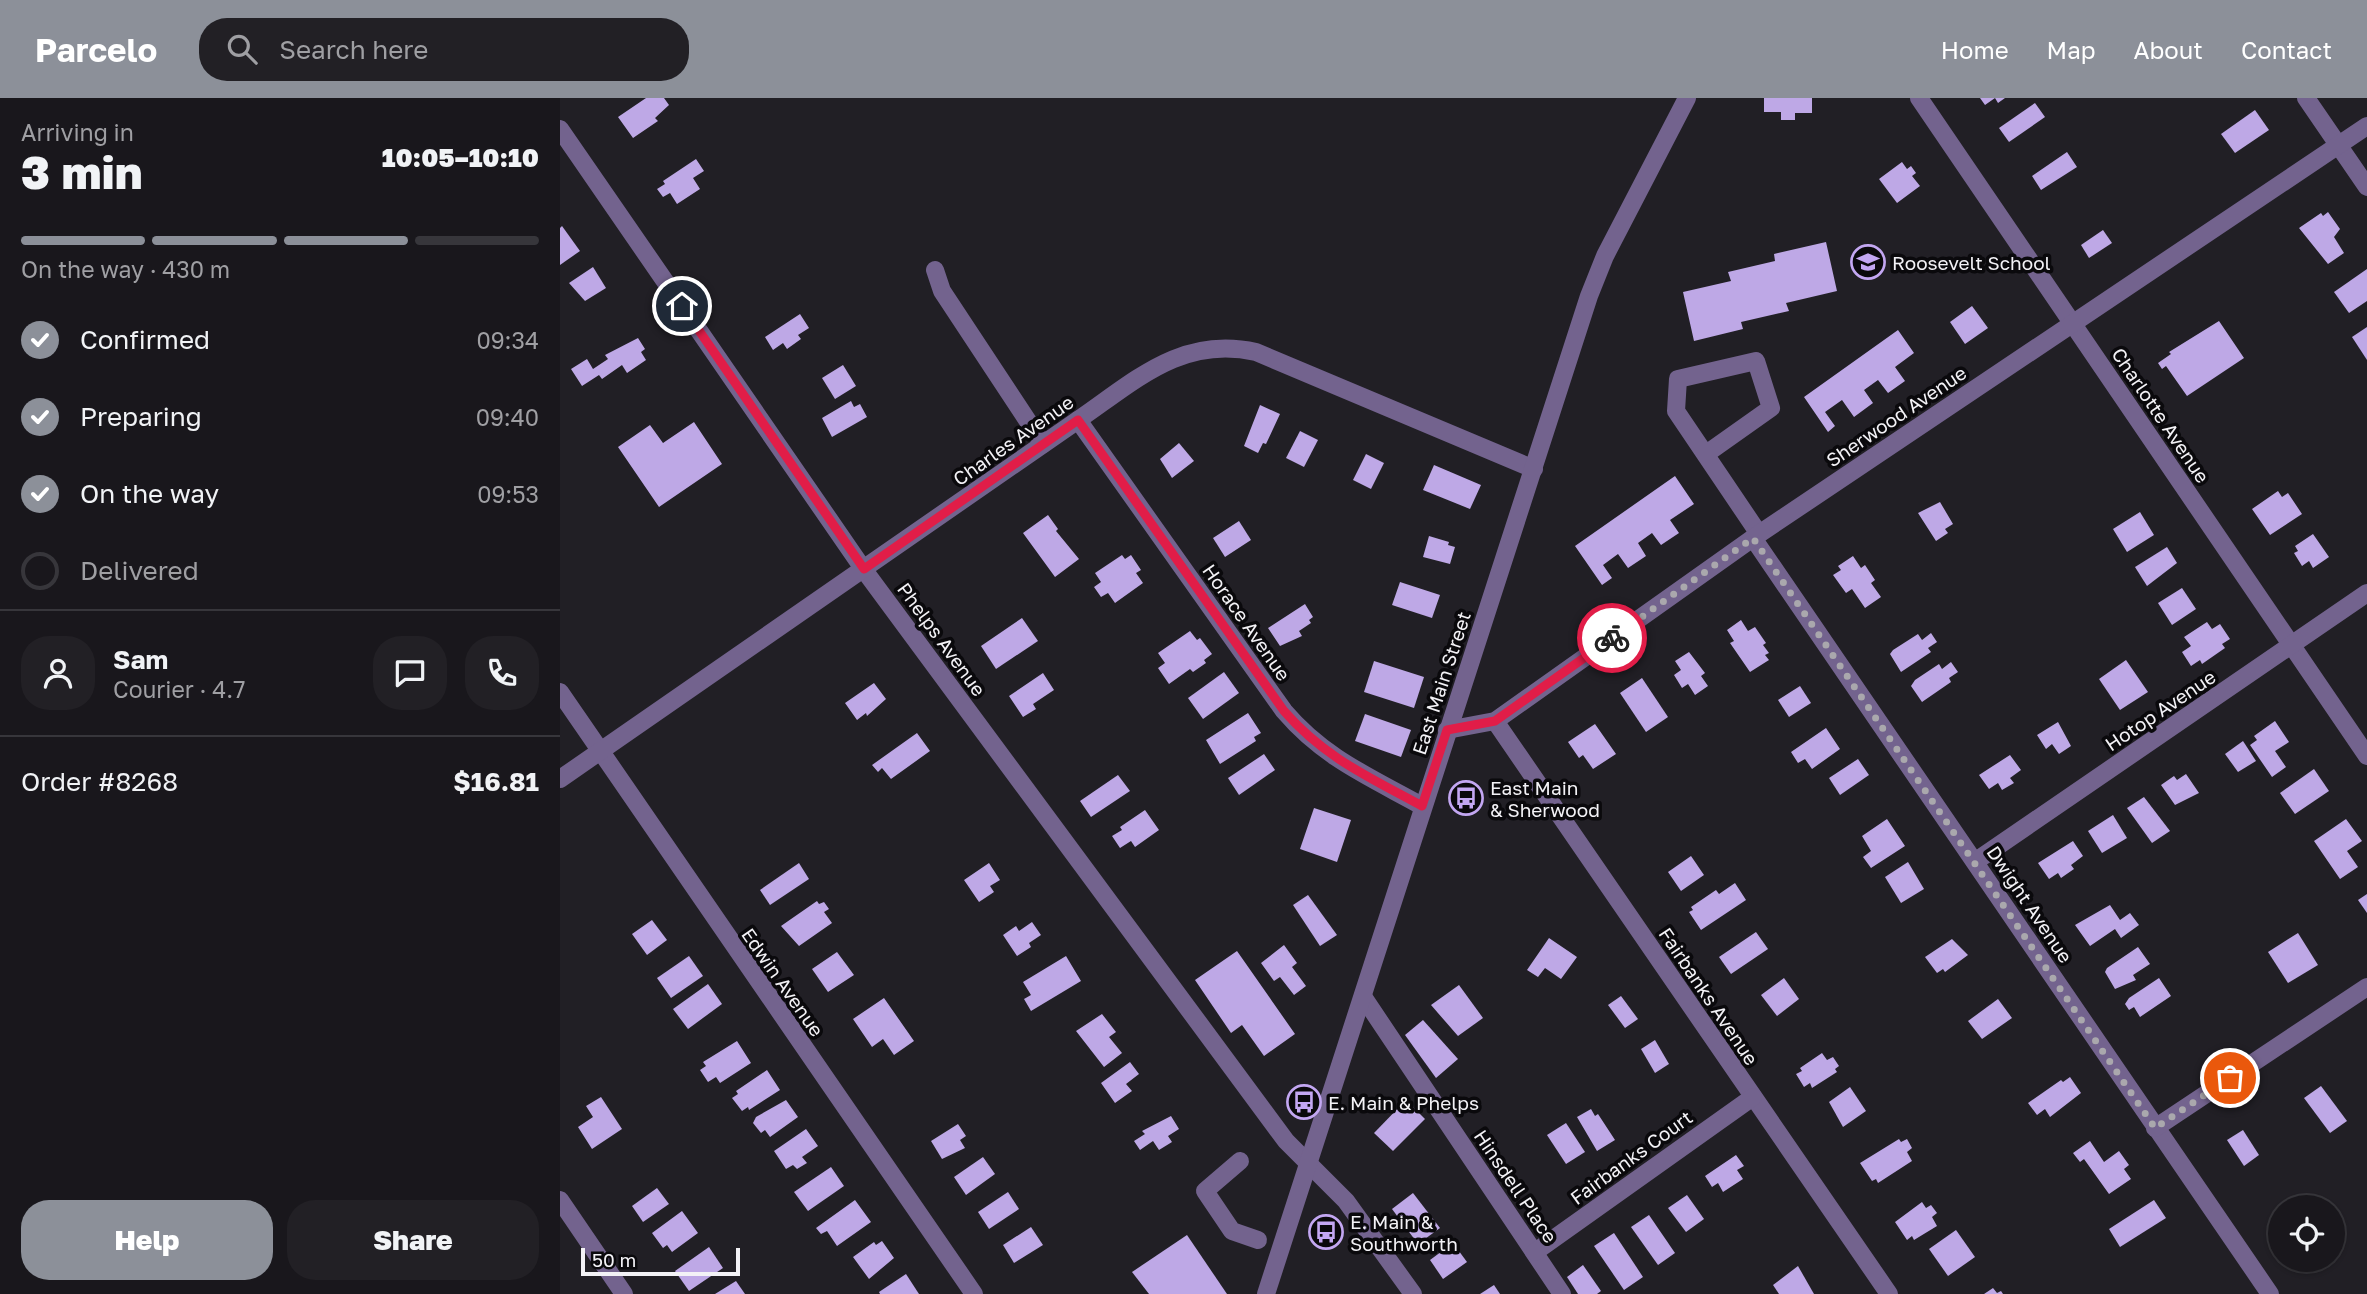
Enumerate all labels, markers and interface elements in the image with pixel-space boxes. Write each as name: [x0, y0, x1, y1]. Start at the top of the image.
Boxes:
search box: [199, 18, 689, 81]
text: Parcelo: [35, 30, 157, 69]
icon: search: [223, 30, 261, 68]
text: Search here: [279, 34, 428, 65]
text: Home: [1941, 35, 2009, 64]
text: Map: [2047, 35, 2096, 64]
text: About: [2134, 35, 2203, 64]
text: Contact: [2241, 35, 2332, 64]
text: Arriving in: [21, 118, 134, 146]
text: 10:05–10:10: [382, 142, 539, 173]
text: 3 min: [21, 144, 143, 199]
school or university icon: Roosevelt School: [1849, 243, 1887, 281]
place label: Roosevelt School: [1892, 251, 2051, 274]
text: On the way · 430 m: [21, 255, 230, 283]
pin: [652, 276, 712, 336]
icon: home: [663, 287, 701, 325]
icon: check: [21, 321, 59, 359]
text: Confirmed: [80, 324, 210, 355]
text: 09:34: [476, 326, 539, 354]
street label: Charlotte Avenue: [2107, 343, 2215, 487]
street label: Sherwood Avenue: [1822, 361, 1970, 471]
street label: Charles Avenue: [948, 390, 1078, 490]
icon: check: [21, 398, 59, 436]
text: Preparing: [80, 401, 202, 432]
text: 09:40: [476, 403, 539, 431]
icon: check: [21, 475, 59, 513]
text: On the way: [80, 478, 219, 509]
text: 09:53: [477, 480, 539, 508]
text: Delivered: [80, 555, 199, 586]
street label: Horace Avenue: [1198, 559, 1296, 685]
street label: Phelps Avenue: [893, 578, 991, 700]
courier: [1577, 603, 1647, 673]
street label: East Main Street: [1407, 608, 1475, 758]
icon: bike: [1593, 619, 1631, 657]
button: person: [21, 636, 95, 710]
button: chat: [373, 636, 447, 710]
button: phone: [465, 636, 539, 710]
text: Sam: [113, 644, 168, 675]
street label: Hotop Avenue: [2100, 665, 2220, 755]
text: Courier · 4.7: [113, 675, 245, 703]
text: Order #8268: [21, 766, 178, 797]
text: $16.81: [453, 766, 539, 797]
place label: East Main & Sherwood: [1490, 776, 1600, 821]
bus stop icon: East Main & Sherwood: [1447, 779, 1485, 817]
street label: Dwight Avenue: [1982, 841, 2078, 967]
street label: Edwin Avenue: [737, 923, 829, 1041]
street label: Fairbanks Avenue: [1654, 923, 1764, 1069]
pin: [2200, 1048, 2260, 1108]
icon: bag: [2211, 1059, 2249, 1097]
bus stop icon: E. Main & Phelps: [1285, 1083, 1323, 1121]
place label: E. Main & Phelps: [1328, 1091, 1479, 1114]
street label: Fairbanks Court: [1566, 1105, 1696, 1209]
street label: Hinsdell Place: [1470, 1125, 1562, 1247]
map controls: [2268, 1195, 2345, 1272]
button: locate: [2268, 1195, 2345, 1272]
button: Help: [21, 1200, 273, 1280]
button: Share: [287, 1200, 539, 1280]
place label: E. Main & Southworth: [1350, 1210, 1458, 1255]
bus stop icon: E. Main & Southworth: [1307, 1213, 1345, 1251]
scale bar: [581, 1245, 740, 1277]
text: 50 m: [592, 1248, 636, 1271]

